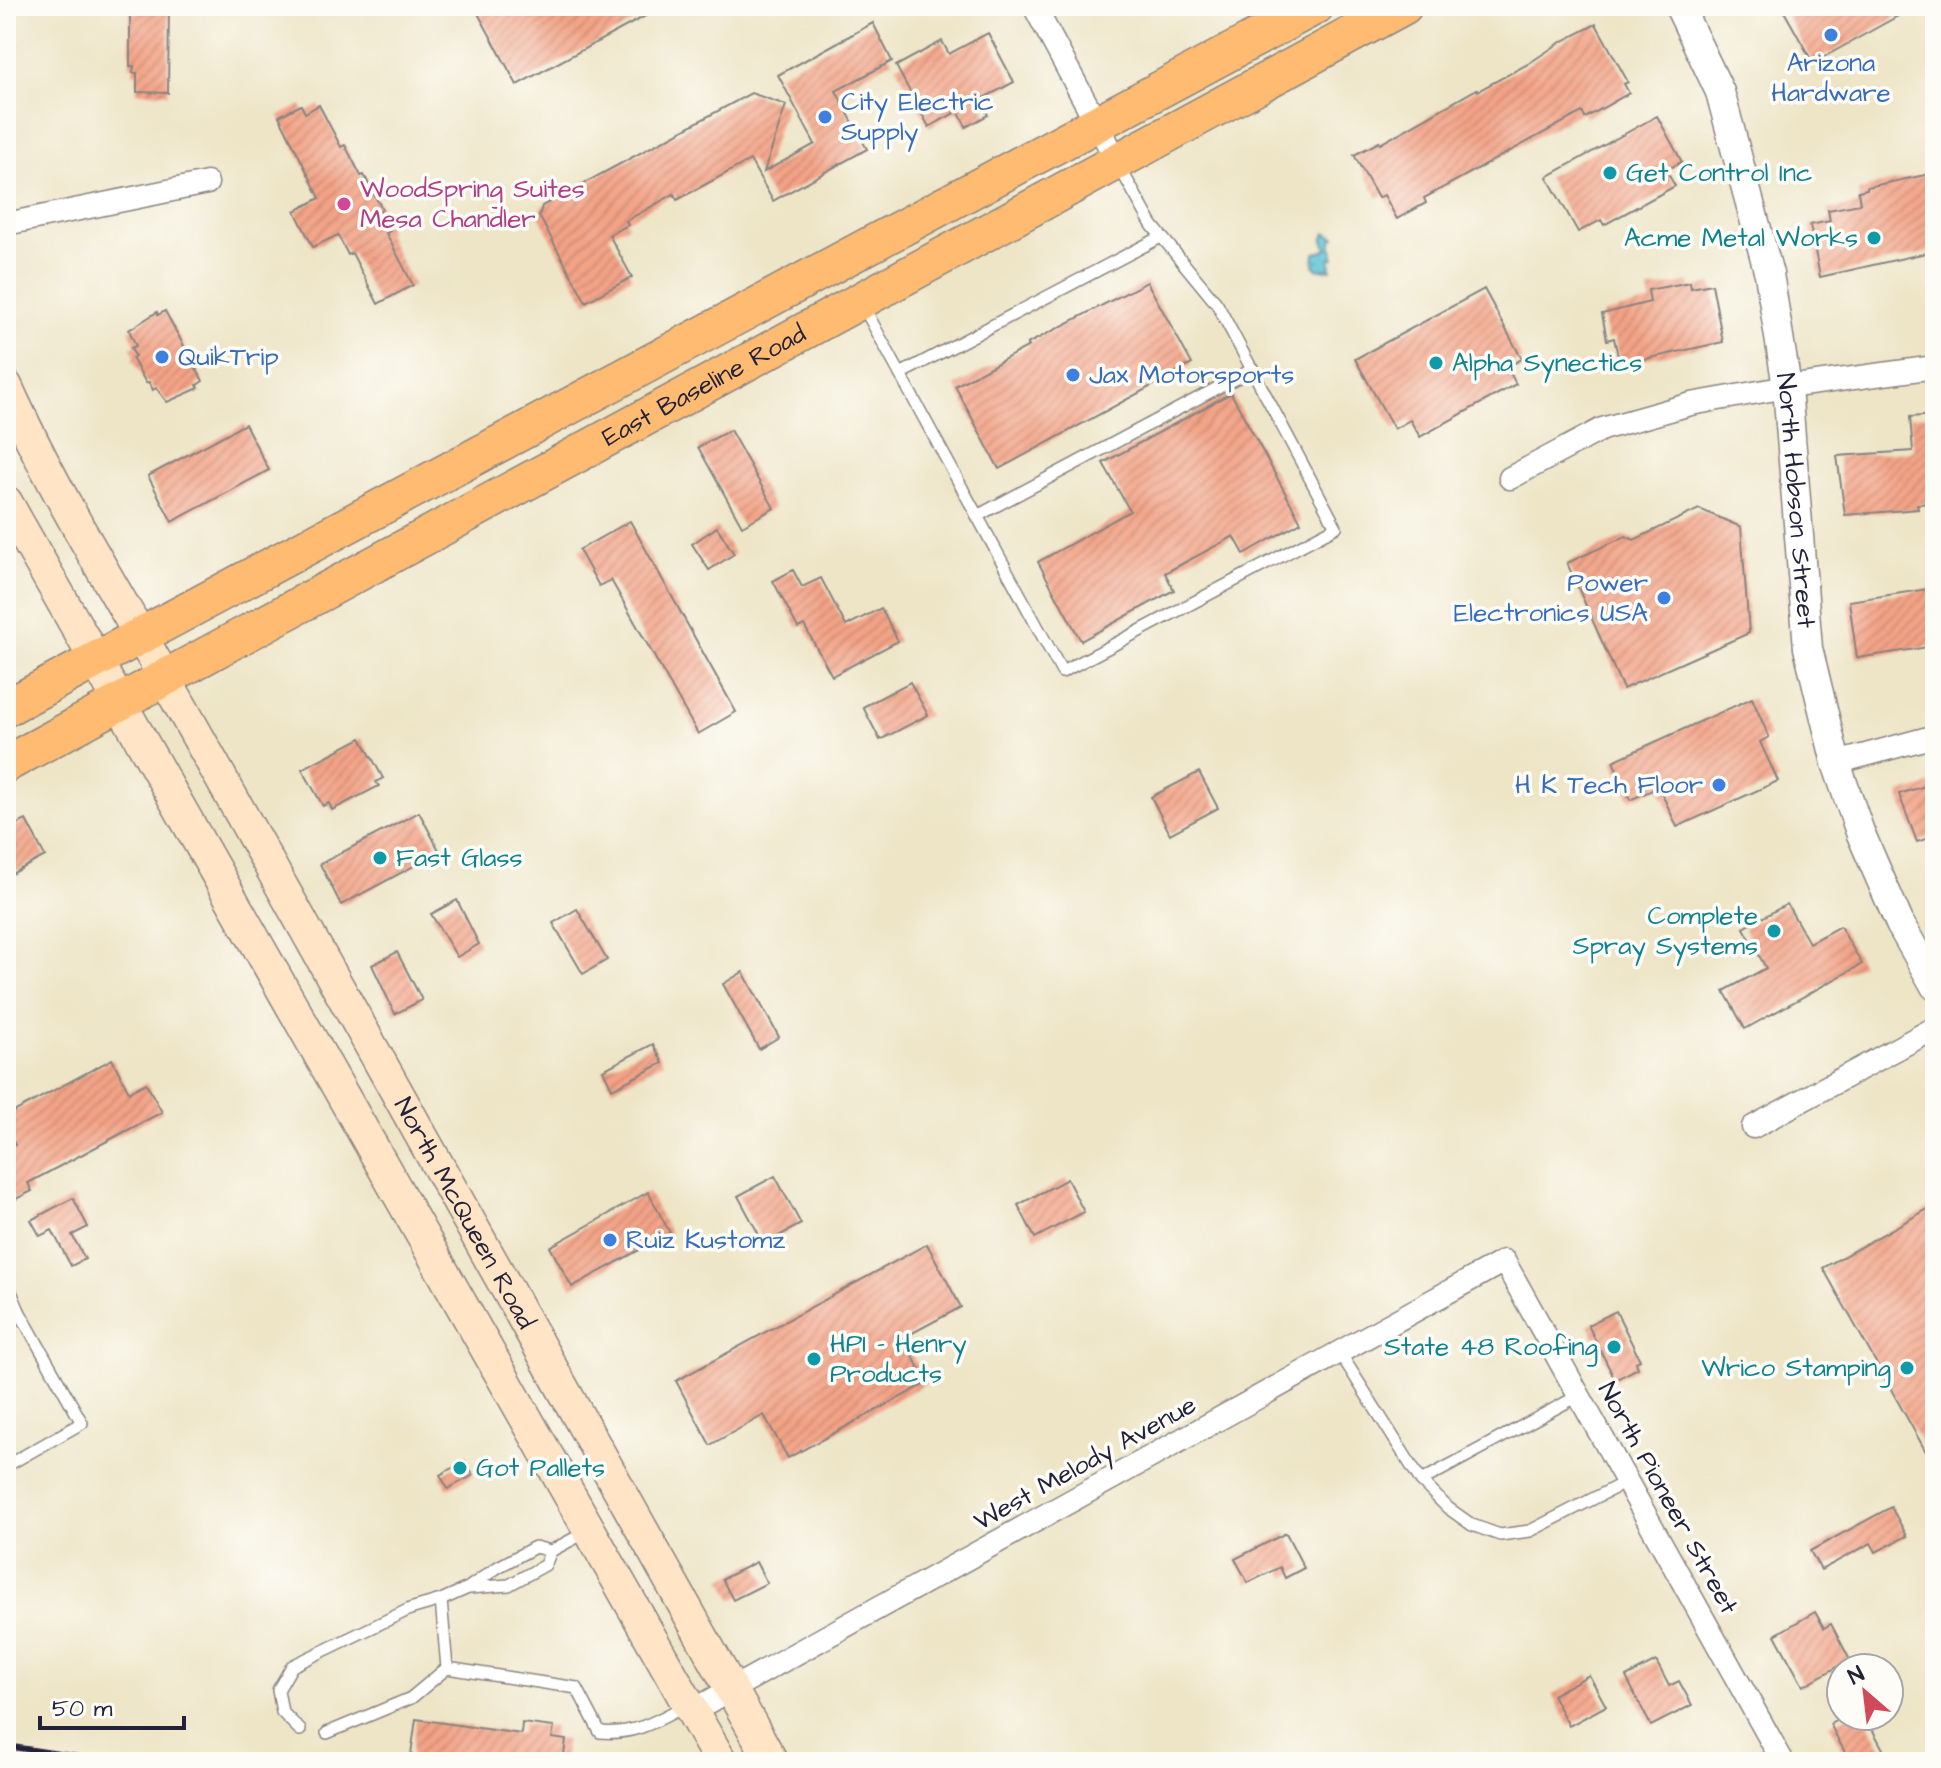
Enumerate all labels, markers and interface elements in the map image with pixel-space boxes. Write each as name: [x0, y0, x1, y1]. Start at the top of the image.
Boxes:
marker: Arizona Hardware: [1822, 26, 1840, 44]
place label: Arizona Hardware: [1771, 45, 1891, 111]
place label: City Electric Supply: [841, 84, 994, 152]
marker: City Electric Supply: [816, 108, 834, 126]
place label: Get Control Inc: [1626, 155, 1812, 191]
marker: Get Control Inc: [1601, 164, 1619, 182]
place label: WoodSpring Suites Mesa Chandler: [360, 171, 585, 237]
marker: WoodSpring Suites Mesa Chandler: [335, 195, 353, 213]
place label: Acme Metal Works: [1624, 220, 1858, 256]
marker: Acme Metal Works: [1865, 229, 1883, 247]
street label: East Baseline Road: [596, 316, 812, 455]
place label: QuikTrip: [178, 339, 279, 375]
place label: Alpha Synectics: [1452, 345, 1642, 383]
marker: QuikTrip: [153, 348, 171, 366]
marker: Alpha Synectics: [1427, 354, 1445, 372]
place label: Jax Motorsports: [1089, 357, 1294, 393]
marker: Jax Motorsports: [1064, 366, 1082, 384]
street label: North Hobson Street: [1767, 370, 1824, 630]
place label: Power Electronics USA: [1454, 565, 1648, 631]
marker: Power Electronics USA: [1655, 589, 1673, 607]
place label: H K Tech Floor: [1515, 767, 1703, 803]
marker: H K Tech Floor: [1710, 776, 1728, 794]
place label: Fast Glass: [396, 840, 523, 876]
marker: Fast Glass: [371, 849, 389, 867]
place label: Complete Spray Systems: [1573, 898, 1758, 966]
marker: Complete Spray Systems: [1765, 922, 1783, 940]
street label: North McQueen Road: [385, 1091, 544, 1335]
place label: Ruiz Kustomz: [626, 1222, 785, 1258]
marker: Ruiz Kustomz: [601, 1231, 619, 1249]
place label: HPI - Henry Products: [830, 1326, 967, 1392]
place label: State 48 Roofing: [1384, 1329, 1598, 1367]
marker: State 48 Roofing: [1605, 1338, 1623, 1356]
marker: HPI - Henry Products: [805, 1350, 823, 1368]
place label: Wrico Stamping: [1701, 1350, 1891, 1388]
marker: Wrico Stamping: [1898, 1359, 1916, 1377]
street label: North Pioneer Street: [1589, 1375, 1747, 1621]
street label: West Melody Avenue: [967, 1387, 1204, 1541]
place label: Got Pallets: [476, 1450, 605, 1486]
marker: Got Pallets: [451, 1459, 469, 1477]
north arrow: [1825, 1652, 1905, 1732]
text: N: [1843, 1659, 1870, 1693]
scale bar: [40, 1680, 184, 1730]
text: 50 m: [52, 1692, 113, 1726]

